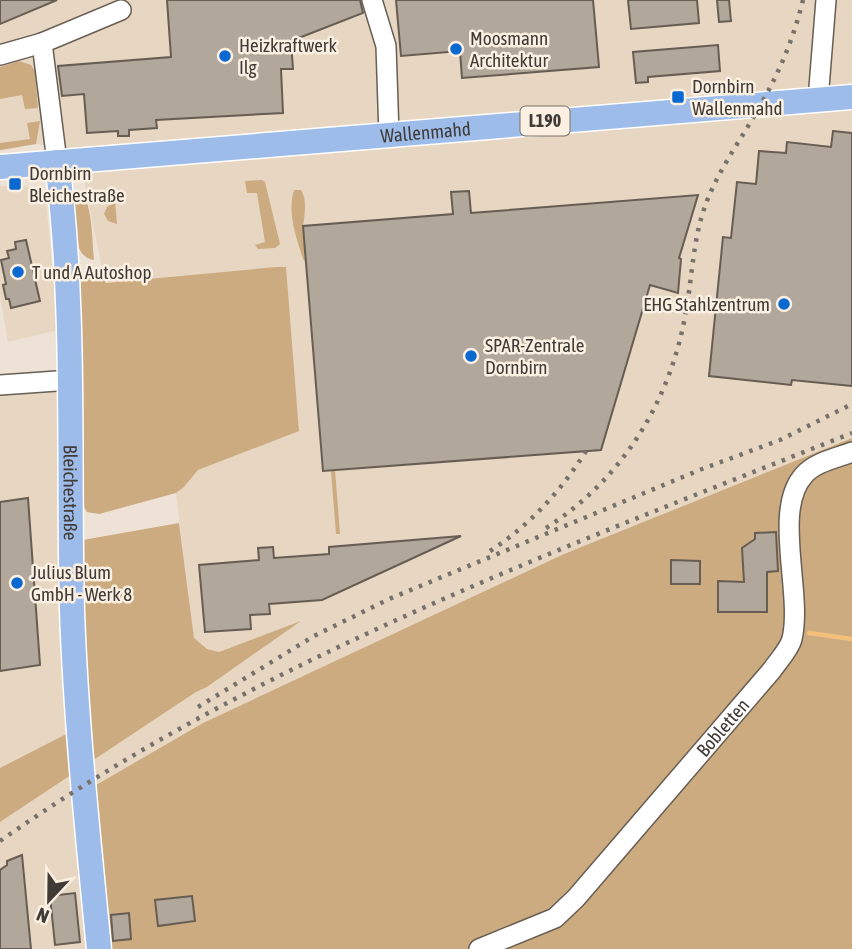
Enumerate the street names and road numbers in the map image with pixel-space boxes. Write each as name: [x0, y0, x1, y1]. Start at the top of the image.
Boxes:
road number: L190: [520, 106, 570, 136]
street label: Wallenmahd: [380, 117, 472, 147]
street label: Bleichestraße: [60, 445, 82, 540]
street label: Bobletten: [692, 694, 753, 761]

